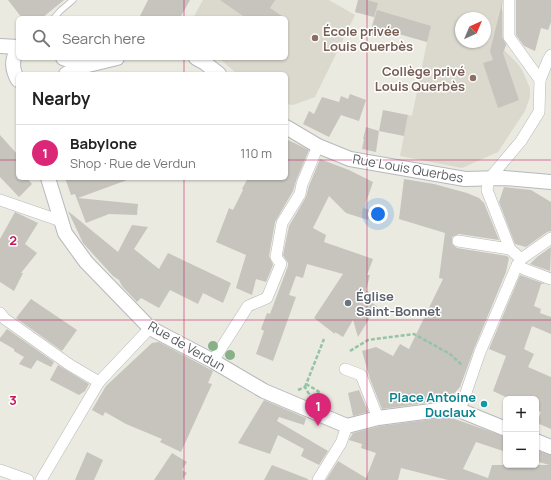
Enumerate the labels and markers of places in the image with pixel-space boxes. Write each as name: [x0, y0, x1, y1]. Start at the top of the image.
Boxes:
place label: École privée Louis Querbès: [323, 22, 413, 55]
marker: École privée Louis Querbès: [310, 33, 320, 43]
place label: Collège privé Louis Querbès: [375, 62, 465, 95]
marker: Collège privé Louis Querbès: [468, 73, 478, 83]
place label: Église Saint-Bonnet: [356, 287, 441, 320]
marker: Église Saint-Bonnet: [343, 298, 353, 308]
place label: Place Antoine Duclaux: [389, 388, 477, 421]
pin: 1: [305, 393, 331, 426]
marker: Place Antoine Duclaux: [479, 399, 489, 409]

